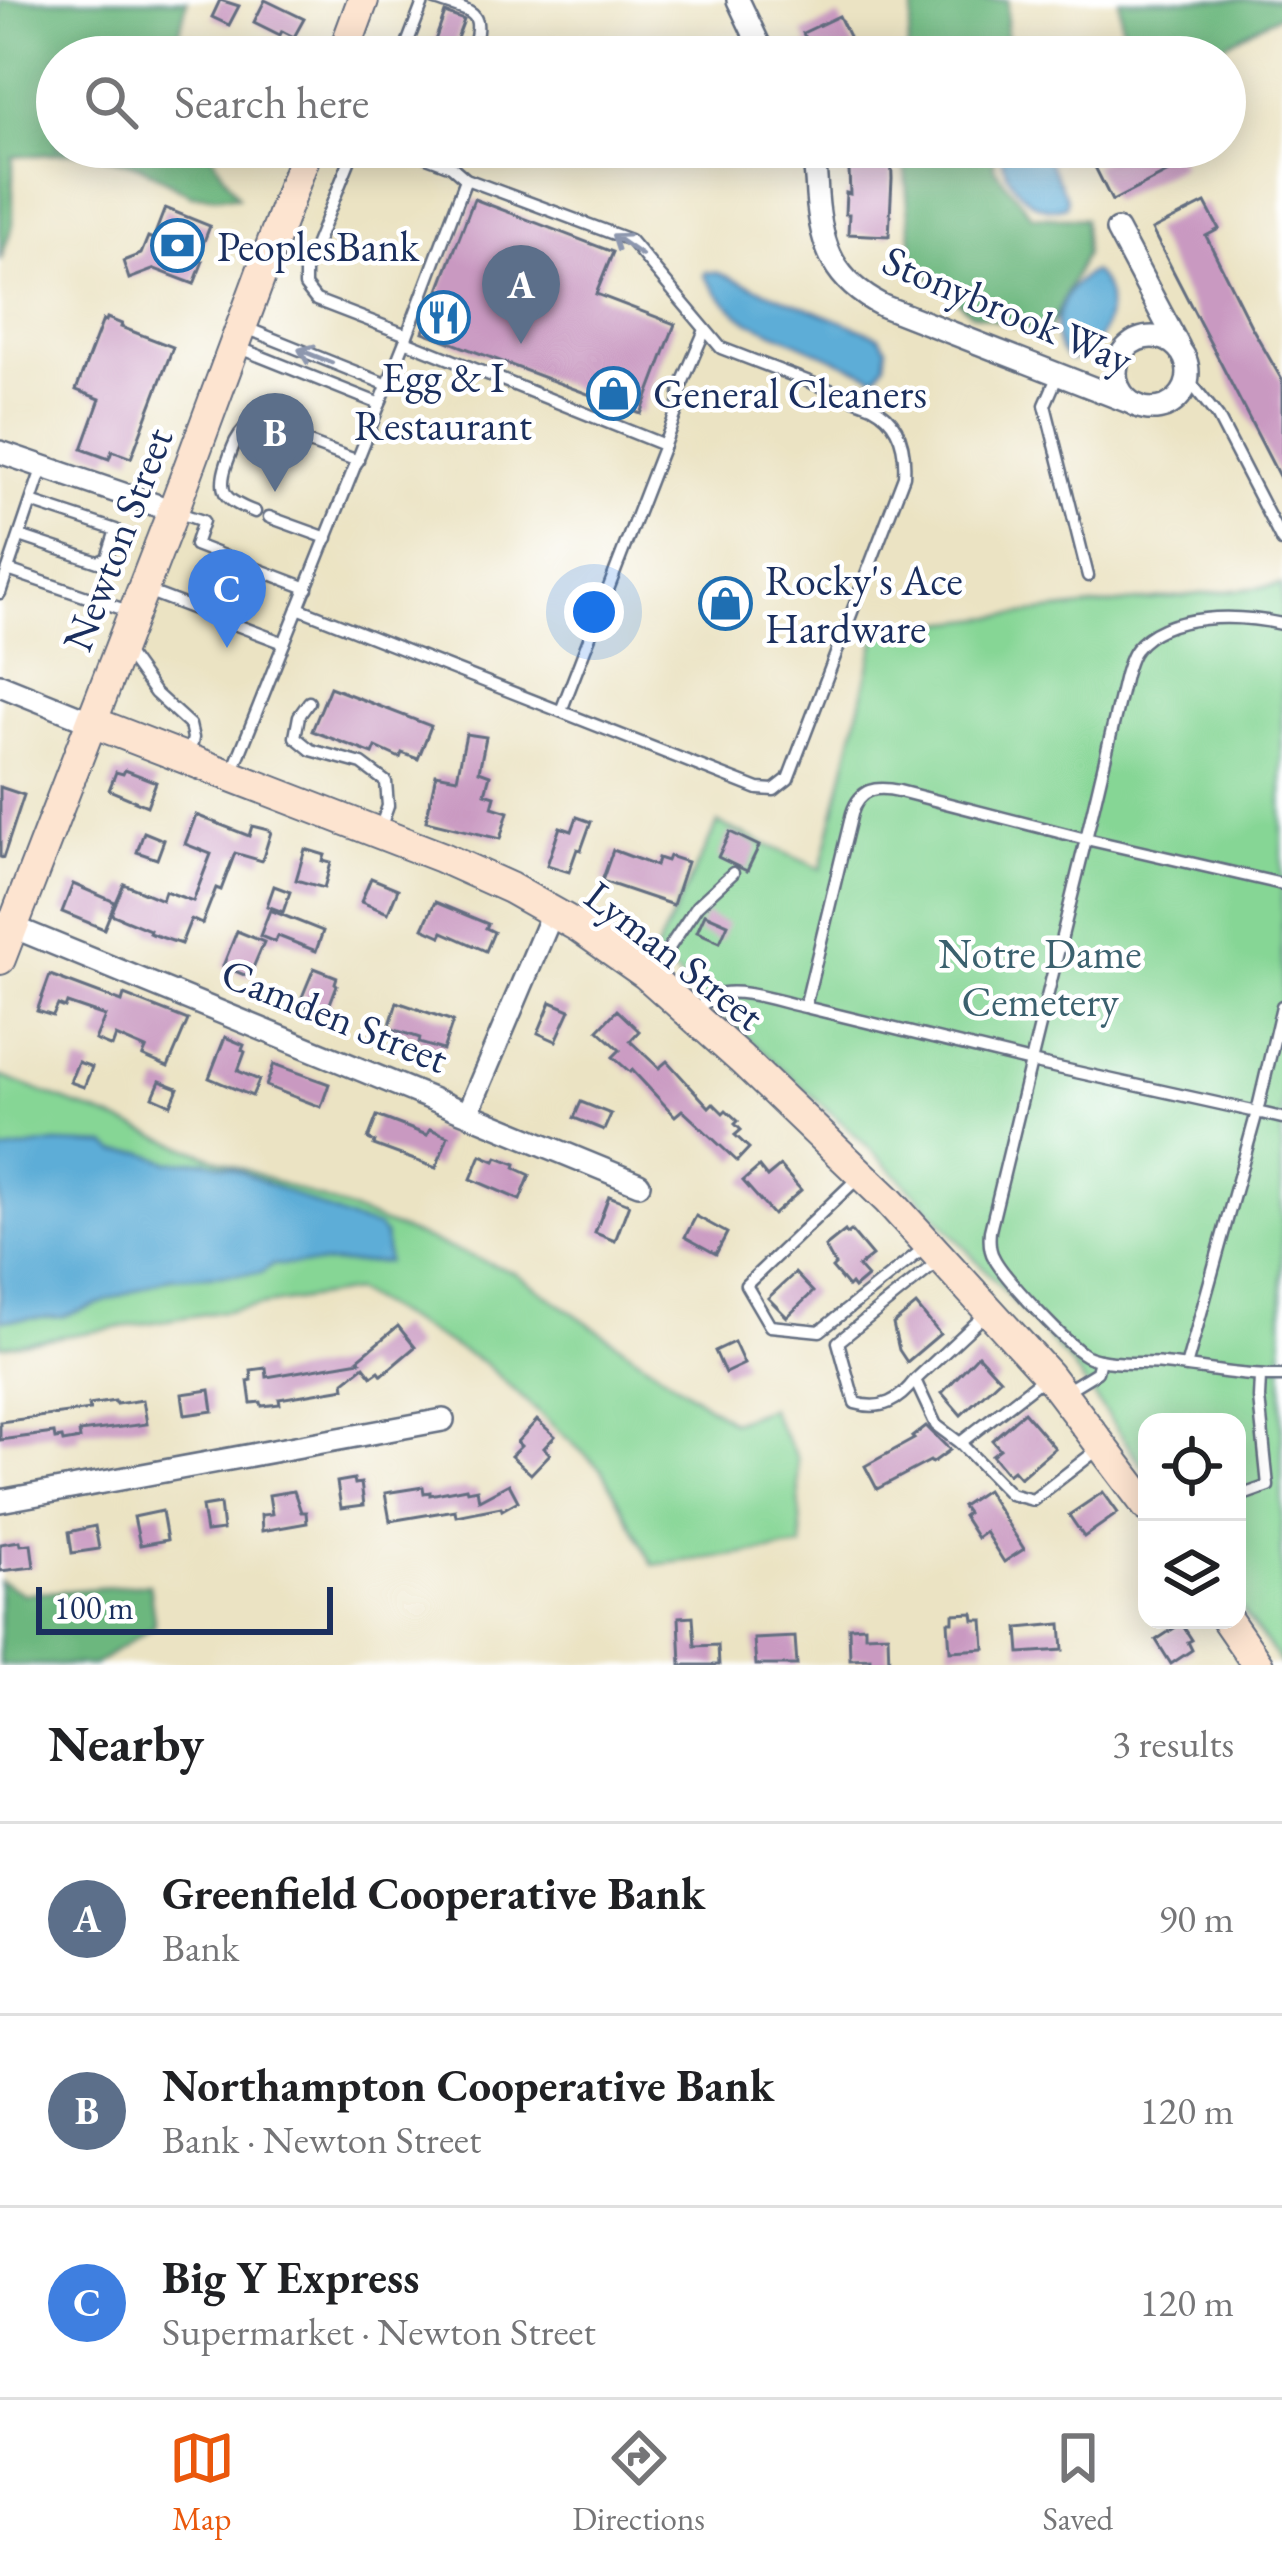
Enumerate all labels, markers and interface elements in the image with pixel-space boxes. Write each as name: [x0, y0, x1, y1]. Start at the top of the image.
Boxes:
search box: [36, 36, 1246, 168]
icon: search: [78, 69, 144, 135]
text: Search here: [174, 73, 369, 131]
bank icon: PeoplesBank: [150, 218, 206, 274]
place label: PeoplesBank: [217, 219, 421, 274]
one-way arrow: [612, 232, 645, 257]
street label: Stonybrook Way: [875, 232, 1142, 387]
pin: A: [482, 245, 560, 344]
restaurant icon: Egg & I Restaurant: [415, 290, 471, 346]
one-way arrow: [297, 344, 334, 365]
place label: Egg & I Restaurant: [354, 350, 532, 453]
shop icon: General Cleaners: [586, 365, 642, 421]
place label: General Cleaners: [653, 366, 927, 421]
pin: B: [236, 393, 314, 492]
street label: Newton Street: [50, 420, 185, 659]
pin: C: [188, 549, 266, 648]
place label: Rocky's Ace Hardware: [765, 553, 963, 656]
shop icon: Rocky's Ace Hardware: [698, 576, 754, 632]
your location: [564, 582, 624, 642]
street label: Lyman Street: [574, 868, 776, 1043]
park label: Notre Dame Cemetery: [938, 926, 1142, 1029]
street label: Camden Street: [213, 945, 456, 1086]
map controls: [1138, 1413, 1246, 1629]
button: locate: [1138, 1413, 1246, 1521]
button: layers: [1138, 1521, 1246, 1629]
scale bar: [36, 1581, 333, 1634]
text: 100 m: [54, 1586, 134, 1629]
text: Nearby: [48, 1710, 204, 1776]
text: 3 results: [1112, 1718, 1234, 1769]
text: Greenfield Cooperative Bank: [162, 1864, 705, 1922]
text: A: [73, 1893, 101, 1944]
text: 90 m: [1158, 1893, 1234, 1944]
text: Bank: [162, 1922, 239, 1973]
text: Northampton Cooperative Bank: [162, 2056, 774, 2114]
text: B: [75, 2085, 99, 2136]
text: 120 m: [1140, 2085, 1234, 2136]
text: Bank · Newton Street: [162, 2114, 481, 2165]
text: Big Y Express: [162, 2248, 419, 2306]
text: C: [73, 2277, 101, 2328]
text: 120 m: [1140, 2277, 1234, 2328]
text: Supermarket · Newton Street: [162, 2306, 596, 2357]
tab: Map: [169, 2425, 235, 2540]
tab: Directions: [572, 2425, 705, 2540]
tab: Saved: [1043, 2425, 1113, 2540]

